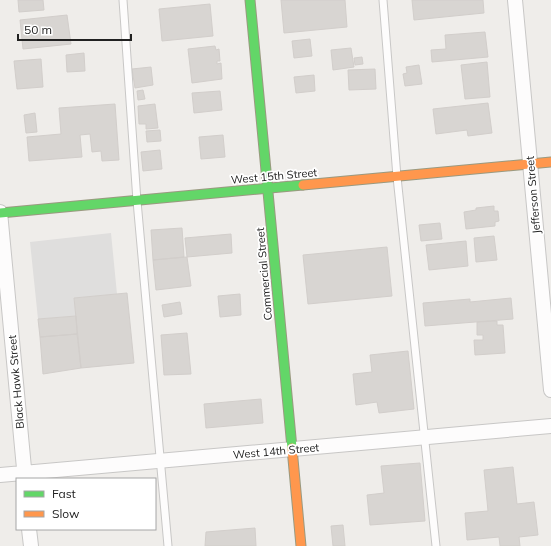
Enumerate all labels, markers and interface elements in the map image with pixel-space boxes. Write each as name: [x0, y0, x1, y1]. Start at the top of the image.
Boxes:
scale bar: [18, 16, 131, 42]
text: 50 m: [24, 22, 52, 37]
street label: Jefferson Street: [523, 155, 543, 235]
street label: West 15th Street: [230, 165, 318, 187]
street label: Commercial Street: [253, 227, 275, 321]
street label: Black Hawk Street: [5, 334, 27, 430]
street label: West 14th Street: [232, 440, 320, 462]
legend: [16, 478, 156, 530]
text: Fast: [52, 486, 76, 501]
text: Slow: [52, 506, 80, 521]

